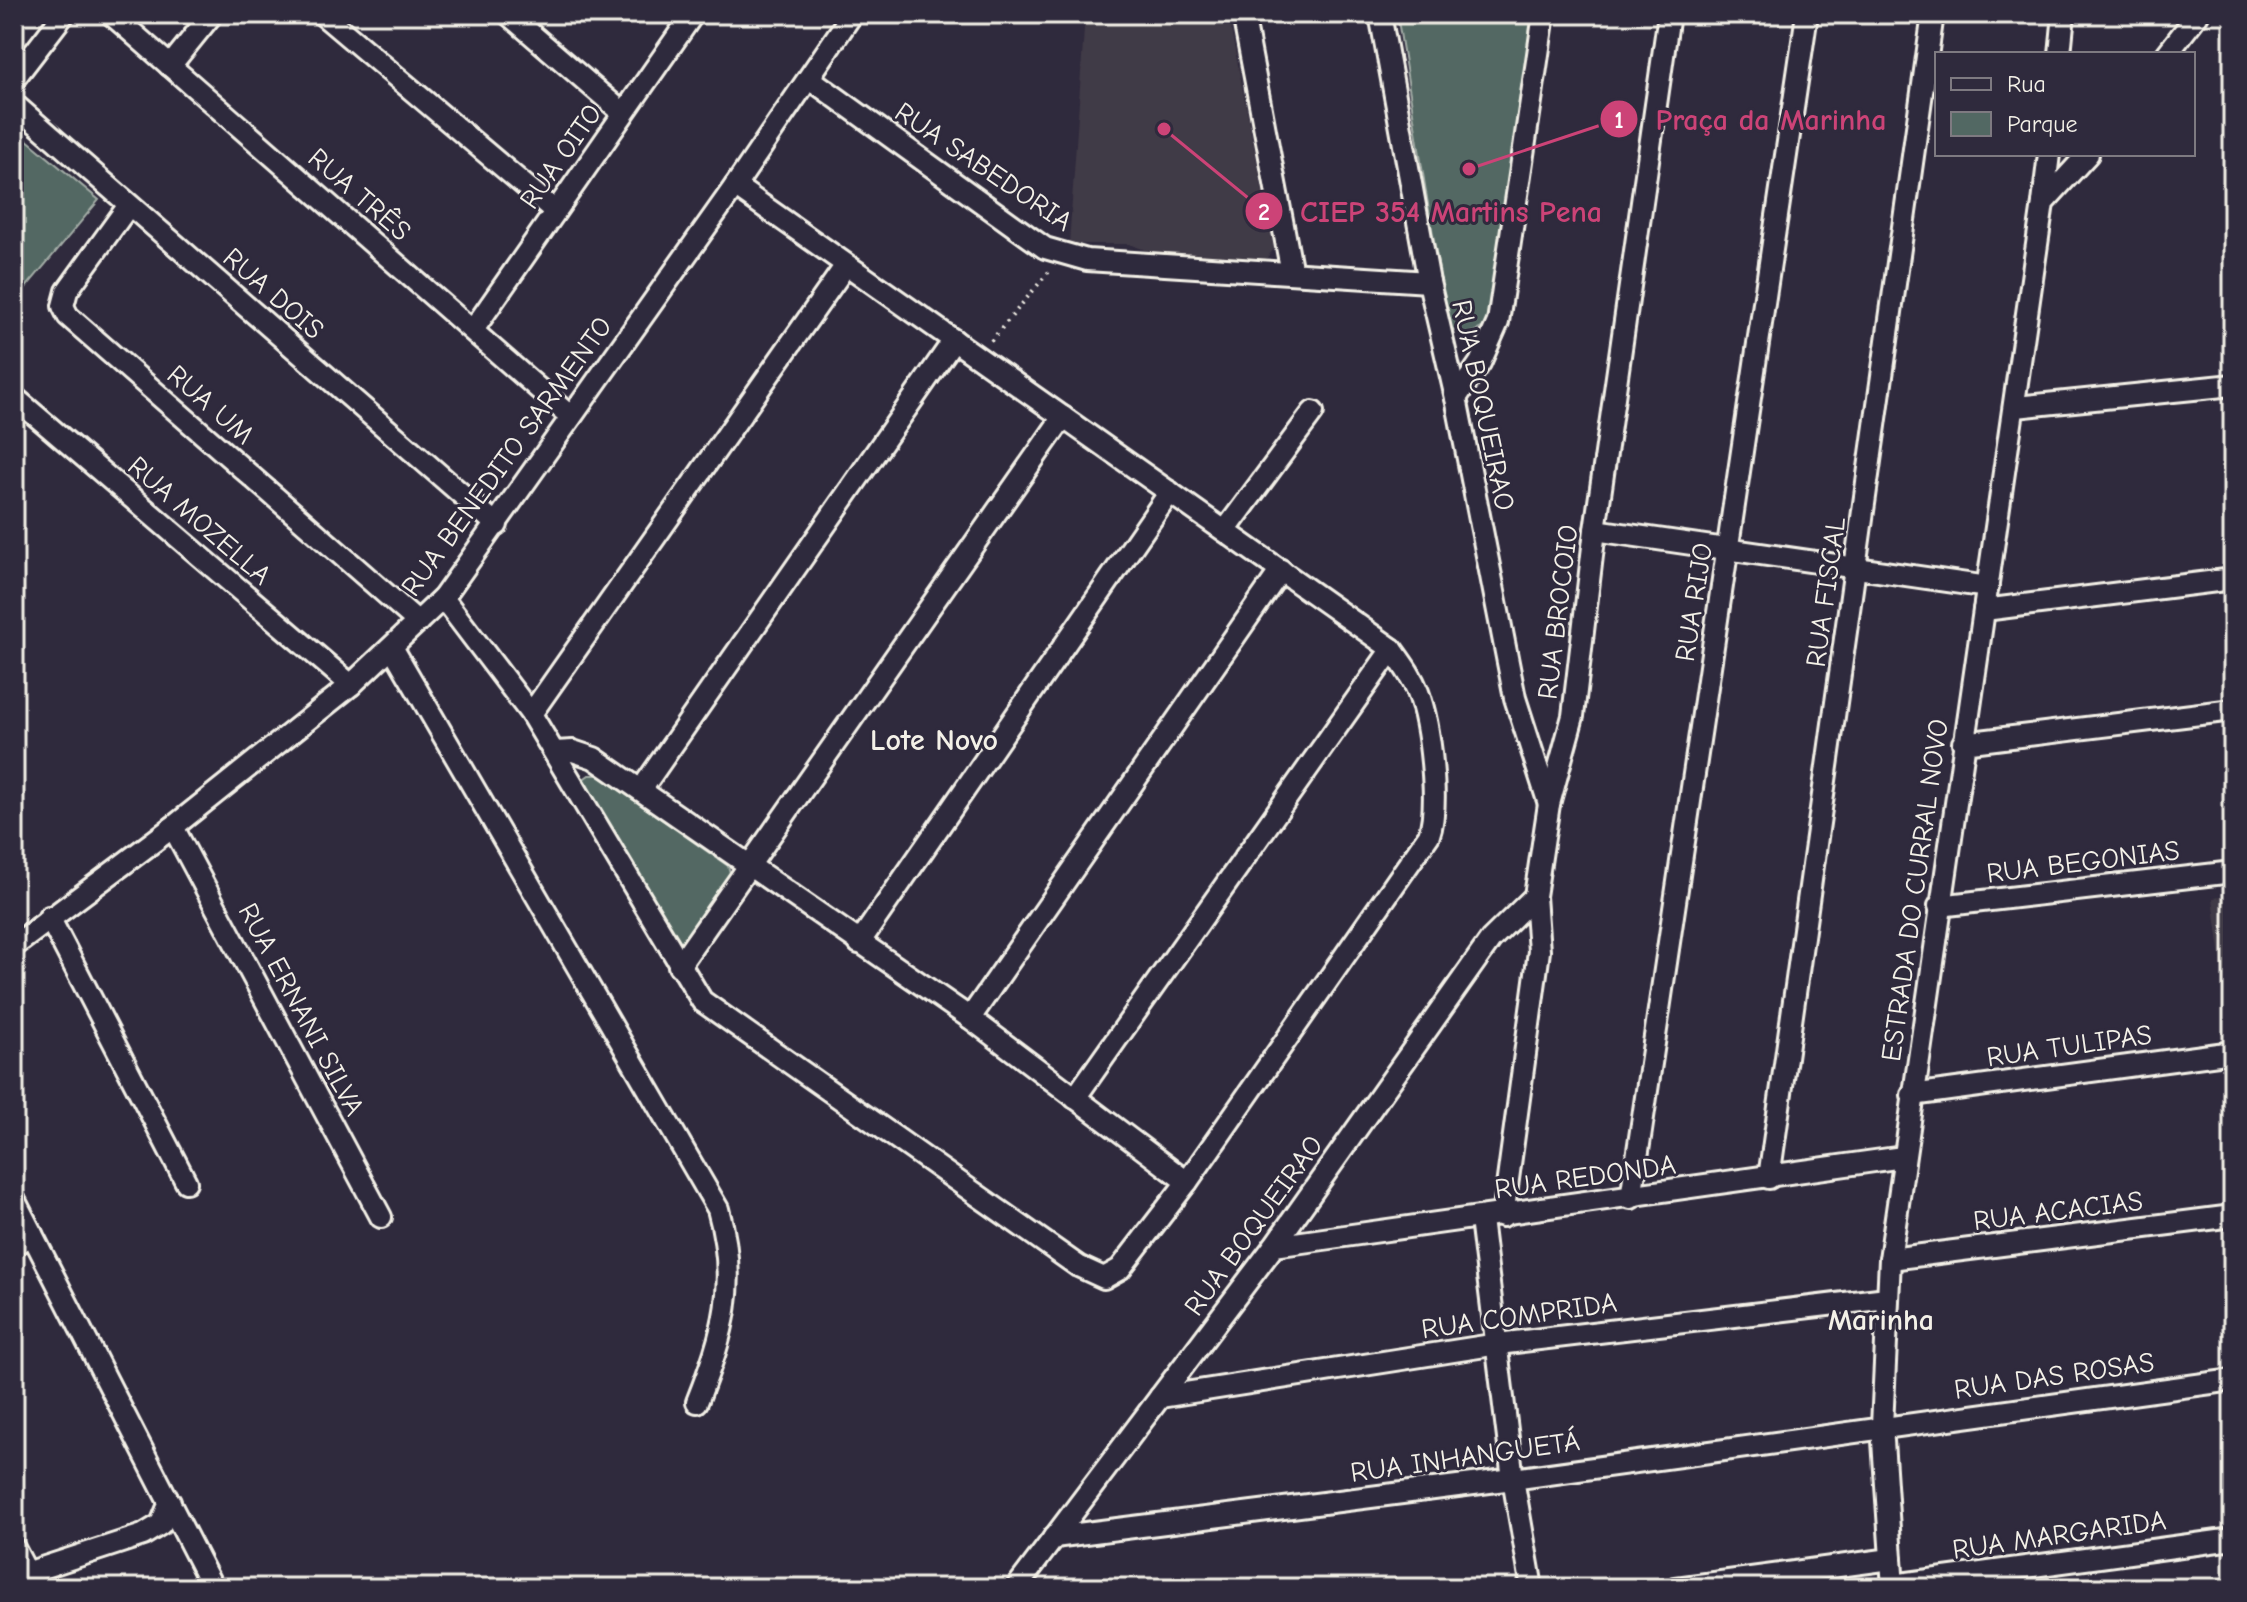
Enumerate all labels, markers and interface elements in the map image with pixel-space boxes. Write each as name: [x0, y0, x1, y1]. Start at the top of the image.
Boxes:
legend: [1935, 52, 2195, 156]
text: Rua: [2007, 70, 2046, 98]
callout: Praça da Marinha: [1599, 92, 1902, 146]
street label: RUA SABEDORIA: [889, 96, 1078, 238]
street label: RUA OITO: [513, 98, 608, 215]
text: Praça da Marinha: [1656, 103, 1886, 138]
text: 1: [1614, 106, 1624, 134]
text: Parque: [2007, 110, 2078, 138]
street label: RUA TRÊS: [302, 141, 418, 248]
callout: CIEP 354 Martins Pena: [1244, 184, 1618, 238]
text: CIEP 354 Martins Pena: [1300, 195, 1602, 230]
text: 2: [1258, 198, 1270, 226]
street label: RUA DOIS: [217, 242, 330, 346]
street label: RUA BOQUEIRAO: [1445, 297, 1521, 513]
street label: RUA BENEDITO SARMENTO: [395, 311, 619, 602]
street label: RUA UM: [161, 359, 260, 451]
street label: RUA MOZELLA: [121, 450, 277, 592]
street label: RUA FISCAL: [1800, 515, 1852, 669]
street label: RUA BROCOIO: [1531, 523, 1585, 701]
street label: RUA RIJO: [1669, 541, 1719, 664]
street label: ESTRADA DO CURRAL NOVO: [1875, 717, 1955, 1063]
district label: Lote Novo: [870, 723, 998, 758]
street label: RUA BEGONIAS: [1985, 834, 2182, 890]
street label: RUA ERNANI SILVA: [232, 898, 371, 1121]
street label: RUA TULIPAS: [1984, 1019, 2154, 1073]
street label: RUA BOQUEIRAO: [1178, 1129, 1330, 1322]
street label: RUA REDONDA: [1492, 1148, 1678, 1206]
street label: RUA ACACIAS: [1971, 1185, 2145, 1237]
street label: RUA COMPRIDA: [1419, 1286, 1619, 1346]
district label: Marinha: [1828, 1303, 1934, 1338]
street label: RUA DAS ROSAS: [1952, 1346, 2156, 1406]
street label: RUA INHANGUETÁ: [1348, 1424, 1582, 1489]
street label: RUA MARGARIDA: [1950, 1504, 2168, 1566]

